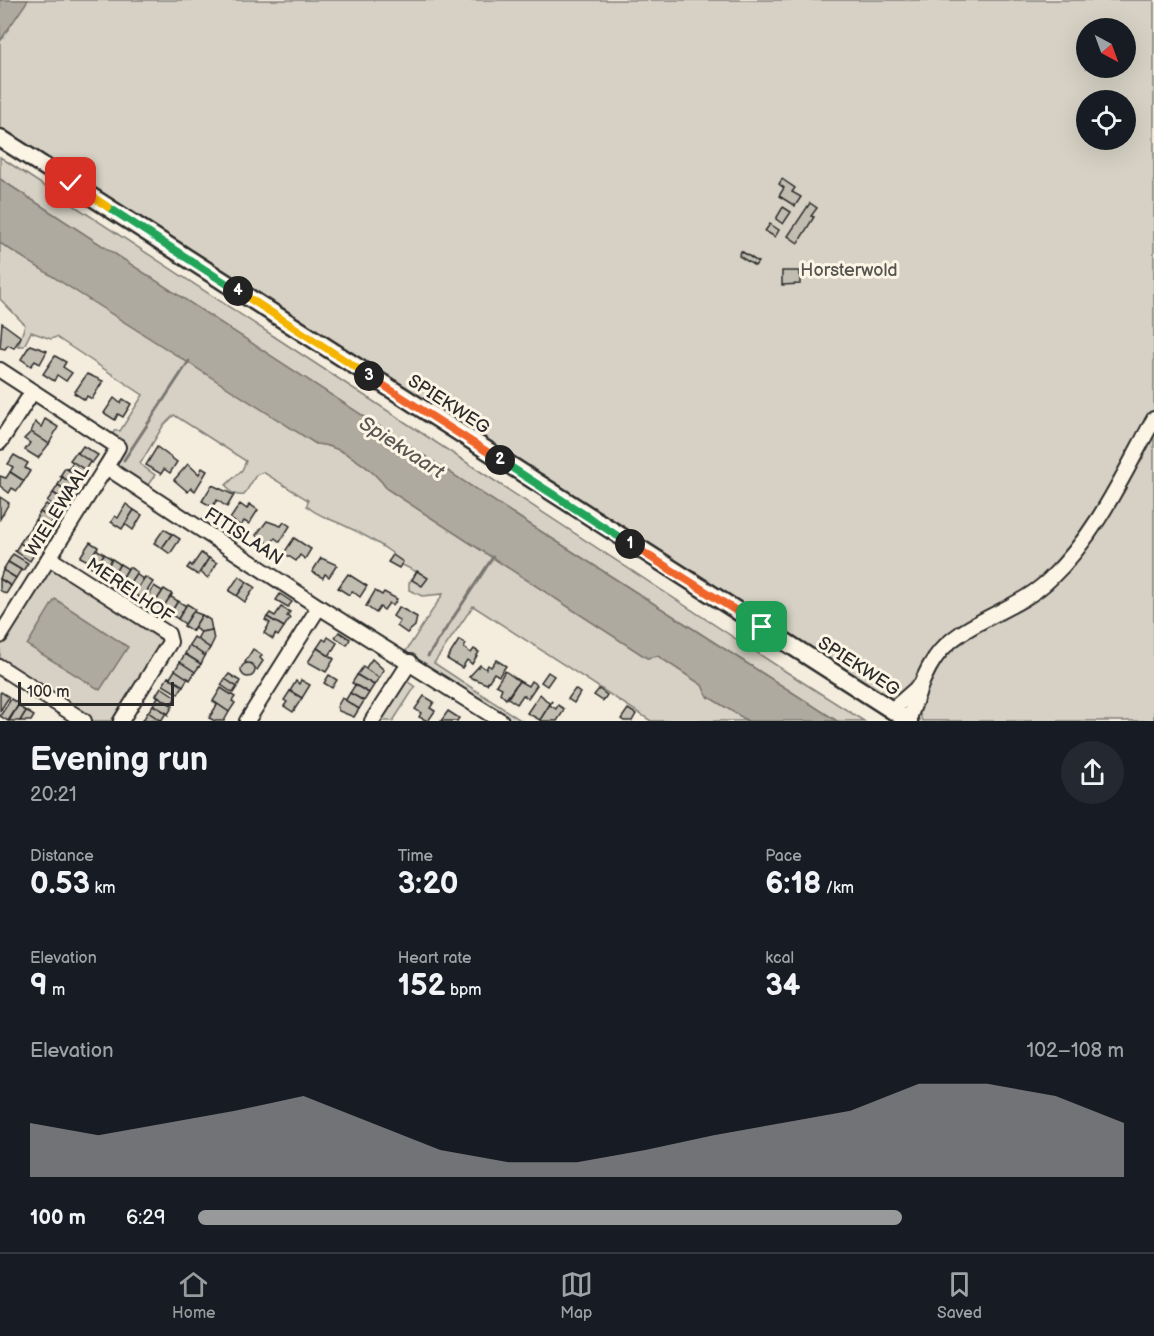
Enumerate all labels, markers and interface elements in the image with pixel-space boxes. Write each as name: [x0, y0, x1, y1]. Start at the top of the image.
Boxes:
north arrow: [1076, 18, 1136, 78]
map controls: [1076, 18, 1136, 150]
button: locate: [1076, 90, 1136, 150]
pin: [45, 157, 96, 208]
icon: check: [54, 166, 87, 199]
park label: Horsterwold: [800, 260, 898, 281]
pin: 4: [223, 276, 253, 306]
text: 4: [233, 281, 243, 300]
pin: 3: [354, 361, 384, 391]
text: 3: [364, 366, 374, 385]
street label: SPIEKWEG: [404, 370, 493, 438]
water label: Spiekvaart: [354, 411, 449, 485]
pin: 2: [485, 445, 515, 475]
text: 2: [495, 450, 505, 469]
street label: WIELEWAAL: [21, 461, 94, 561]
street label: FITISLAAN: [200, 503, 287, 570]
pin: 1: [615, 529, 645, 559]
text: 1: [627, 534, 633, 553]
street label: MERELHOF: [82, 554, 177, 627]
pin: [736, 601, 787, 652]
icon: arrive: [745, 610, 778, 643]
street label: SPIEKWEG: [814, 632, 903, 700]
scale bar: [18, 679, 174, 706]
text: 100 m: [27, 683, 70, 702]
text: Evening run: [30, 740, 208, 780]
button: share: [1061, 741, 1124, 804]
text: 20:21: [30, 783, 77, 807]
text: Distance: [30, 847, 94, 866]
text: Time: [398, 847, 433, 866]
text: Pace: [765, 847, 802, 866]
text: 0.53: [30, 866, 90, 902]
text: 3:20: [398, 866, 459, 902]
text: 6:18: [765, 866, 821, 902]
text: km: [90, 879, 116, 898]
text: /km: [821, 879, 854, 898]
text: Elevation: [30, 949, 97, 968]
text: Heart rate: [398, 949, 472, 968]
text: kcal: [765, 949, 794, 968]
text: 9: [30, 968, 48, 1004]
text: 152: [398, 968, 446, 1004]
text: 34: [765, 968, 801, 1004]
text: m: [48, 981, 65, 1000]
text: bpm: [446, 981, 481, 1000]
text: Elevation: [30, 1039, 113, 1063]
text: 102–108 m: [1026, 1039, 1124, 1063]
text: 100 m: [30, 1206, 86, 1230]
text: 6:29: [126, 1206, 166, 1230]
tab: Home: [172, 1268, 216, 1323]
tab: Map: [560, 1268, 593, 1323]
tab: Saved: [937, 1268, 982, 1323]

